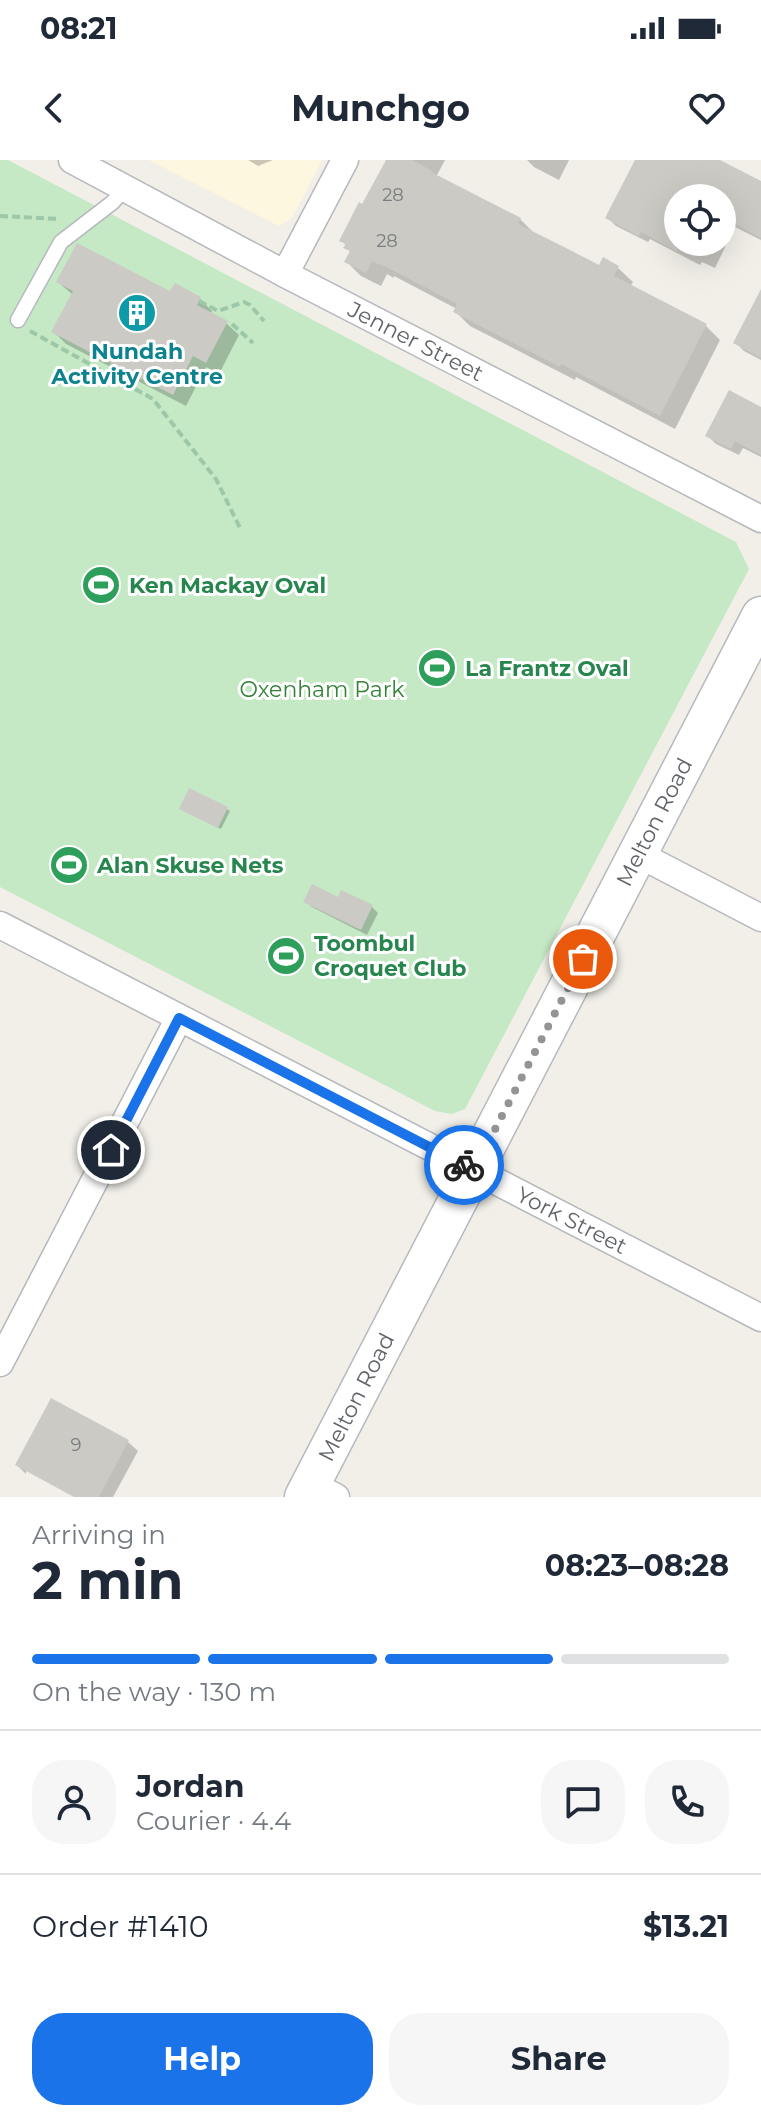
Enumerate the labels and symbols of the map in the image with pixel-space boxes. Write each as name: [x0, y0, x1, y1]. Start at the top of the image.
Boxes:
house number: 28: [382, 184, 404, 206]
house number: 28: [376, 230, 398, 252]
building icon: Nundah Activity Centre: [116, 292, 158, 334]
street label: Jenner Street: [343, 295, 488, 387]
place label: Nundah Activity Centre: [50, 338, 223, 390]
sports icon: Ken Mackay Oval: [80, 564, 122, 606]
place label: Ken Mackay Oval: [129, 572, 326, 599]
sports icon: La Frantz Oval: [416, 647, 458, 689]
place label: La Frantz Oval: [465, 655, 629, 682]
park label: Oxenham Park: [240, 676, 405, 703]
street label: Melton Road: [611, 754, 698, 891]
sports icon: Alan Skuse Nets: [48, 844, 90, 886]
place label: Alan Skuse Nets: [96, 852, 284, 879]
pin: [549, 925, 617, 993]
place label: Toombul Croquet Club: [314, 930, 466, 982]
sports icon: Toombul Croquet Club: [265, 935, 307, 977]
pin: [77, 1116, 145, 1184]
courier: [424, 1125, 504, 1205]
street label: York Street: [512, 1181, 632, 1260]
street label: Melton Road: [313, 1329, 400, 1466]
house number: 9: [71, 1434, 82, 1456]

